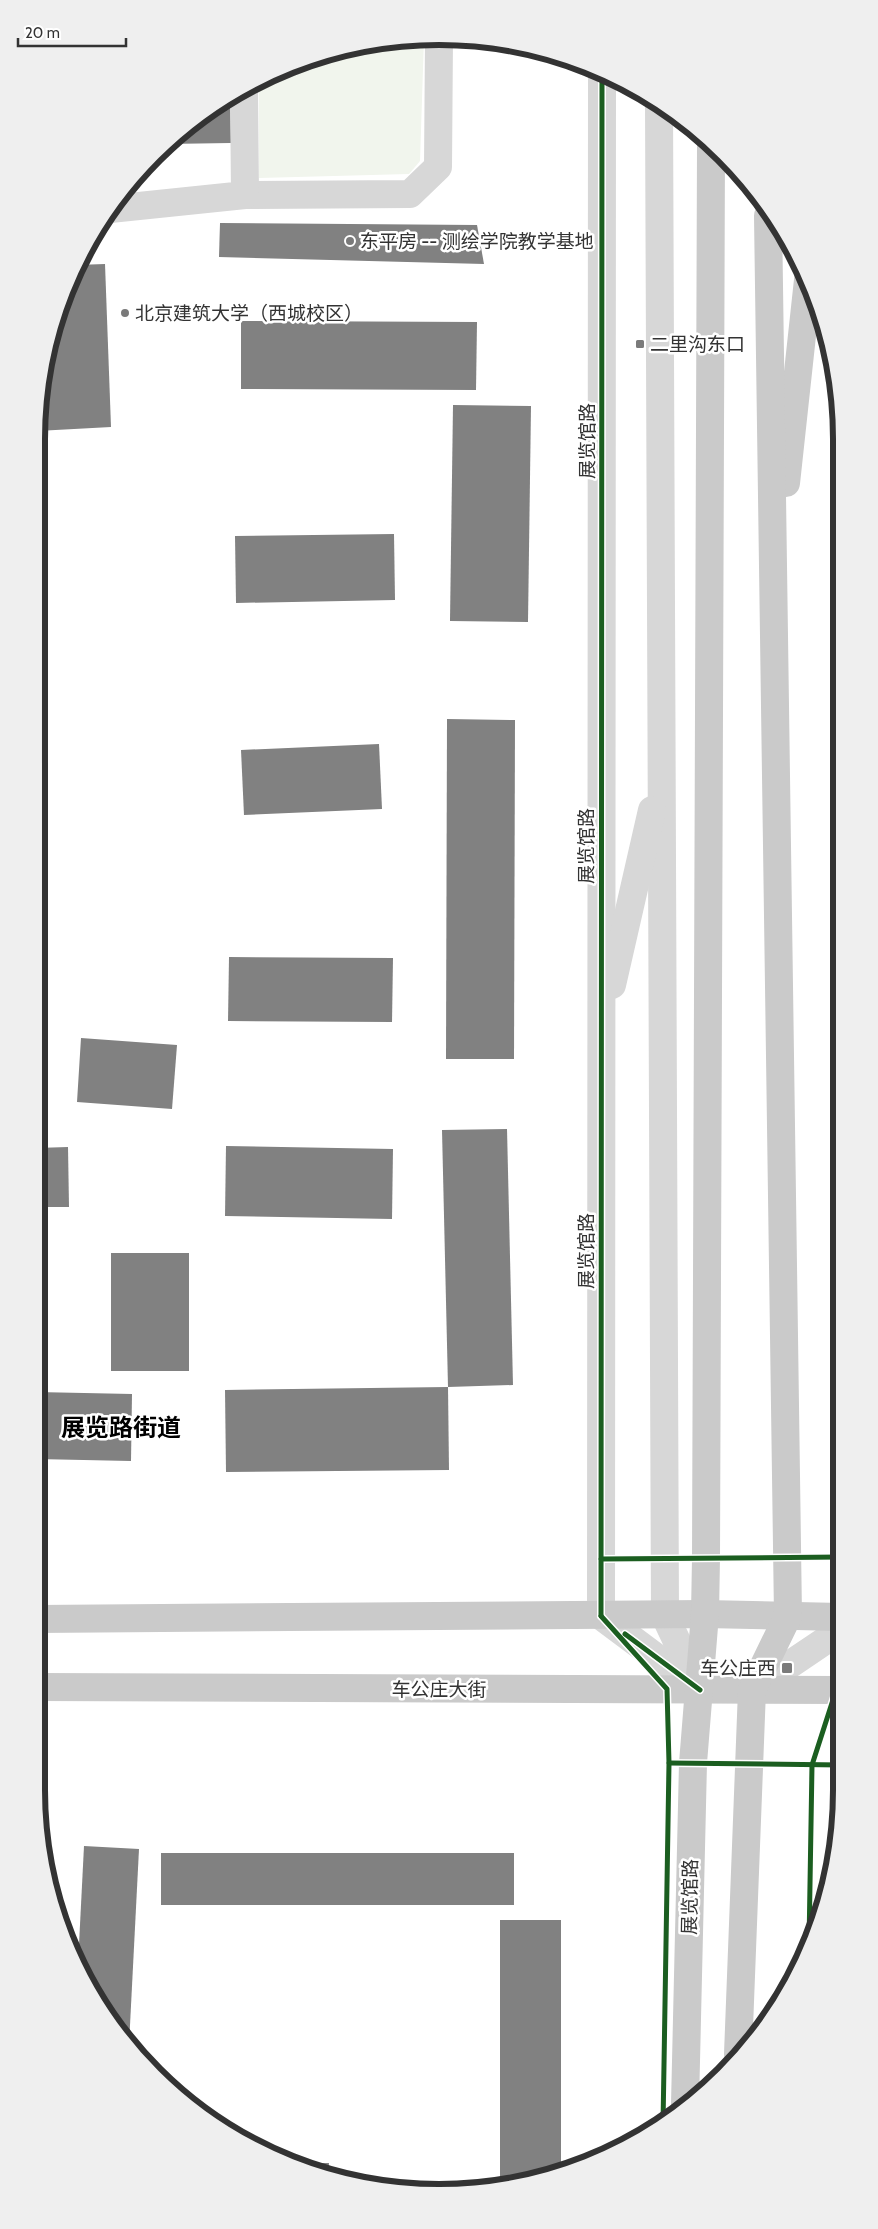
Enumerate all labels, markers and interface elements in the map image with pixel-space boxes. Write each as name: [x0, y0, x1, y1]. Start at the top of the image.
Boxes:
scale bar: [18, 15, 125, 47]
text: 20 m: [25, 24, 60, 42]
place label: 东平房 -- 测绘学院教学基地: [360, 230, 594, 253]
marker: 东平房 -- 测绘学院教学基地: [344, 235, 356, 247]
place label: 北京建筑大学（西城校区）: [135, 302, 363, 325]
marker: 北京建筑大学（西城校区）: [119, 307, 131, 319]
place label: 二里沟东口: [650, 333, 745, 356]
marker: 二里沟东口: [634, 338, 646, 350]
street label: 展览馆路: [576, 403, 599, 479]
street label: 展览馆路: [575, 808, 598, 884]
street label: 展览馆路: [575, 1213, 598, 1289]
district label: 展览路街道: [61, 1413, 181, 1442]
place label: 车公庄西: [700, 1657, 776, 1680]
marker: 车公庄西: [780, 1661, 794, 1675]
street label: 车公庄大街: [391, 1678, 487, 1701]
street label: 展览馆路: [678, 1859, 702, 1935]

